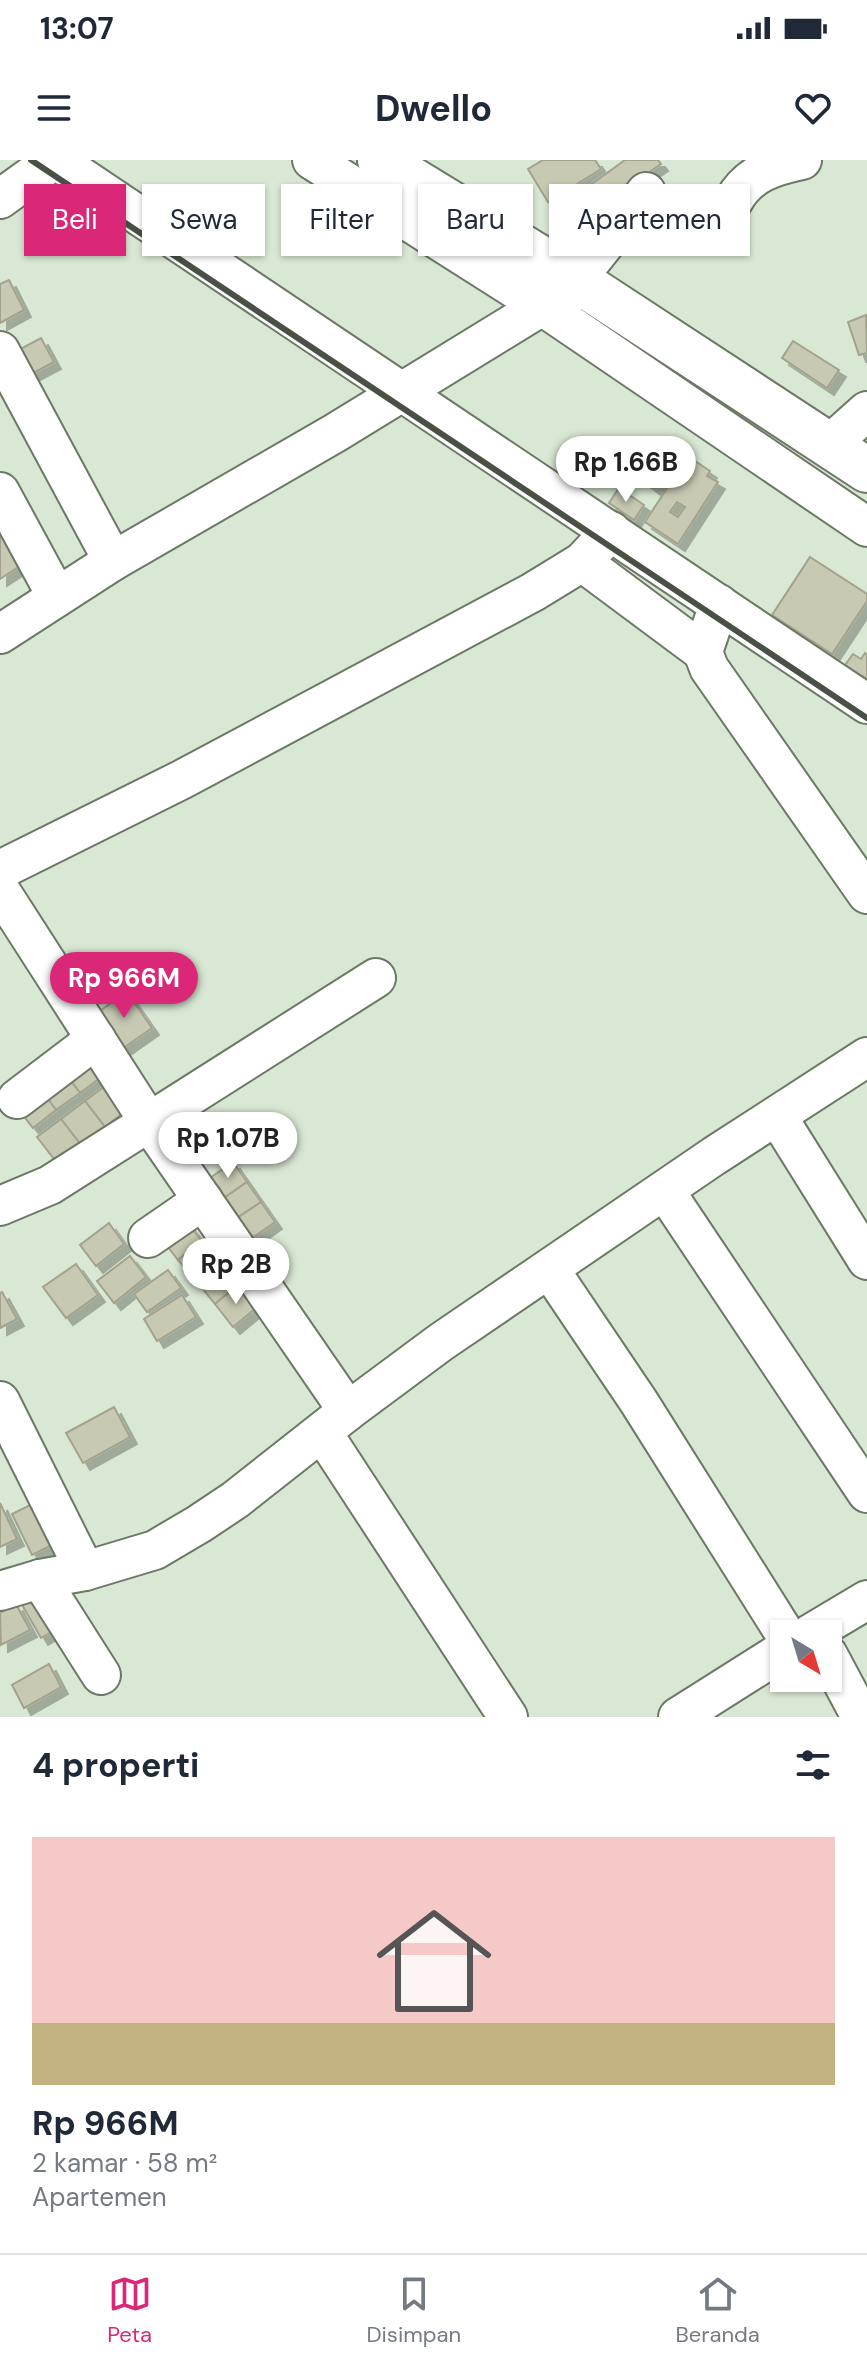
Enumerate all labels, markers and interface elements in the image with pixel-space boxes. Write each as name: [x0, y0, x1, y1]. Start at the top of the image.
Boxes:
text: 13:07: [40, 9, 114, 48]
text: Dwello: [375, 85, 492, 132]
icon: menu: [32, 86, 76, 130]
icon: heart: [791, 86, 835, 130]
chip: Beli: [24, 184, 126, 256]
chip: Sewa: [142, 184, 265, 256]
chip: Filter: [281, 184, 402, 256]
chip: Baru: [418, 184, 533, 256]
chip: Apartemen: [549, 184, 750, 256]
pin: Rp 1.66B: [543, 436, 709, 504]
text: Rp 1.66B: [574, 445, 678, 479]
pin: Rp 966M: [50, 952, 198, 1020]
text: Rp 966M: [68, 961, 180, 995]
pin: Rp 1.07B: [145, 1112, 311, 1180]
text: Rp 1.07B: [176, 1121, 280, 1155]
pin: Rp 2B: [180, 1238, 292, 1306]
text: Rp 2B: [200, 1247, 272, 1281]
north arrow: [770, 1620, 842, 1692]
map controls: [770, 1620, 842, 1692]
text: 4 properti: [32, 1743, 199, 1788]
icon: filters: [791, 1743, 835, 1787]
icon: home: [362, 1889, 506, 2033]
text: Rp 966M: [32, 2101, 179, 2146]
text: 2 kamar · 58 m²: [32, 2146, 217, 2180]
text: Apartemen: [32, 2180, 167, 2214]
tab: Peta: [107, 2272, 152, 2349]
tab: Disimpan: [366, 2272, 461, 2349]
tab: Beranda: [676, 2272, 760, 2349]

